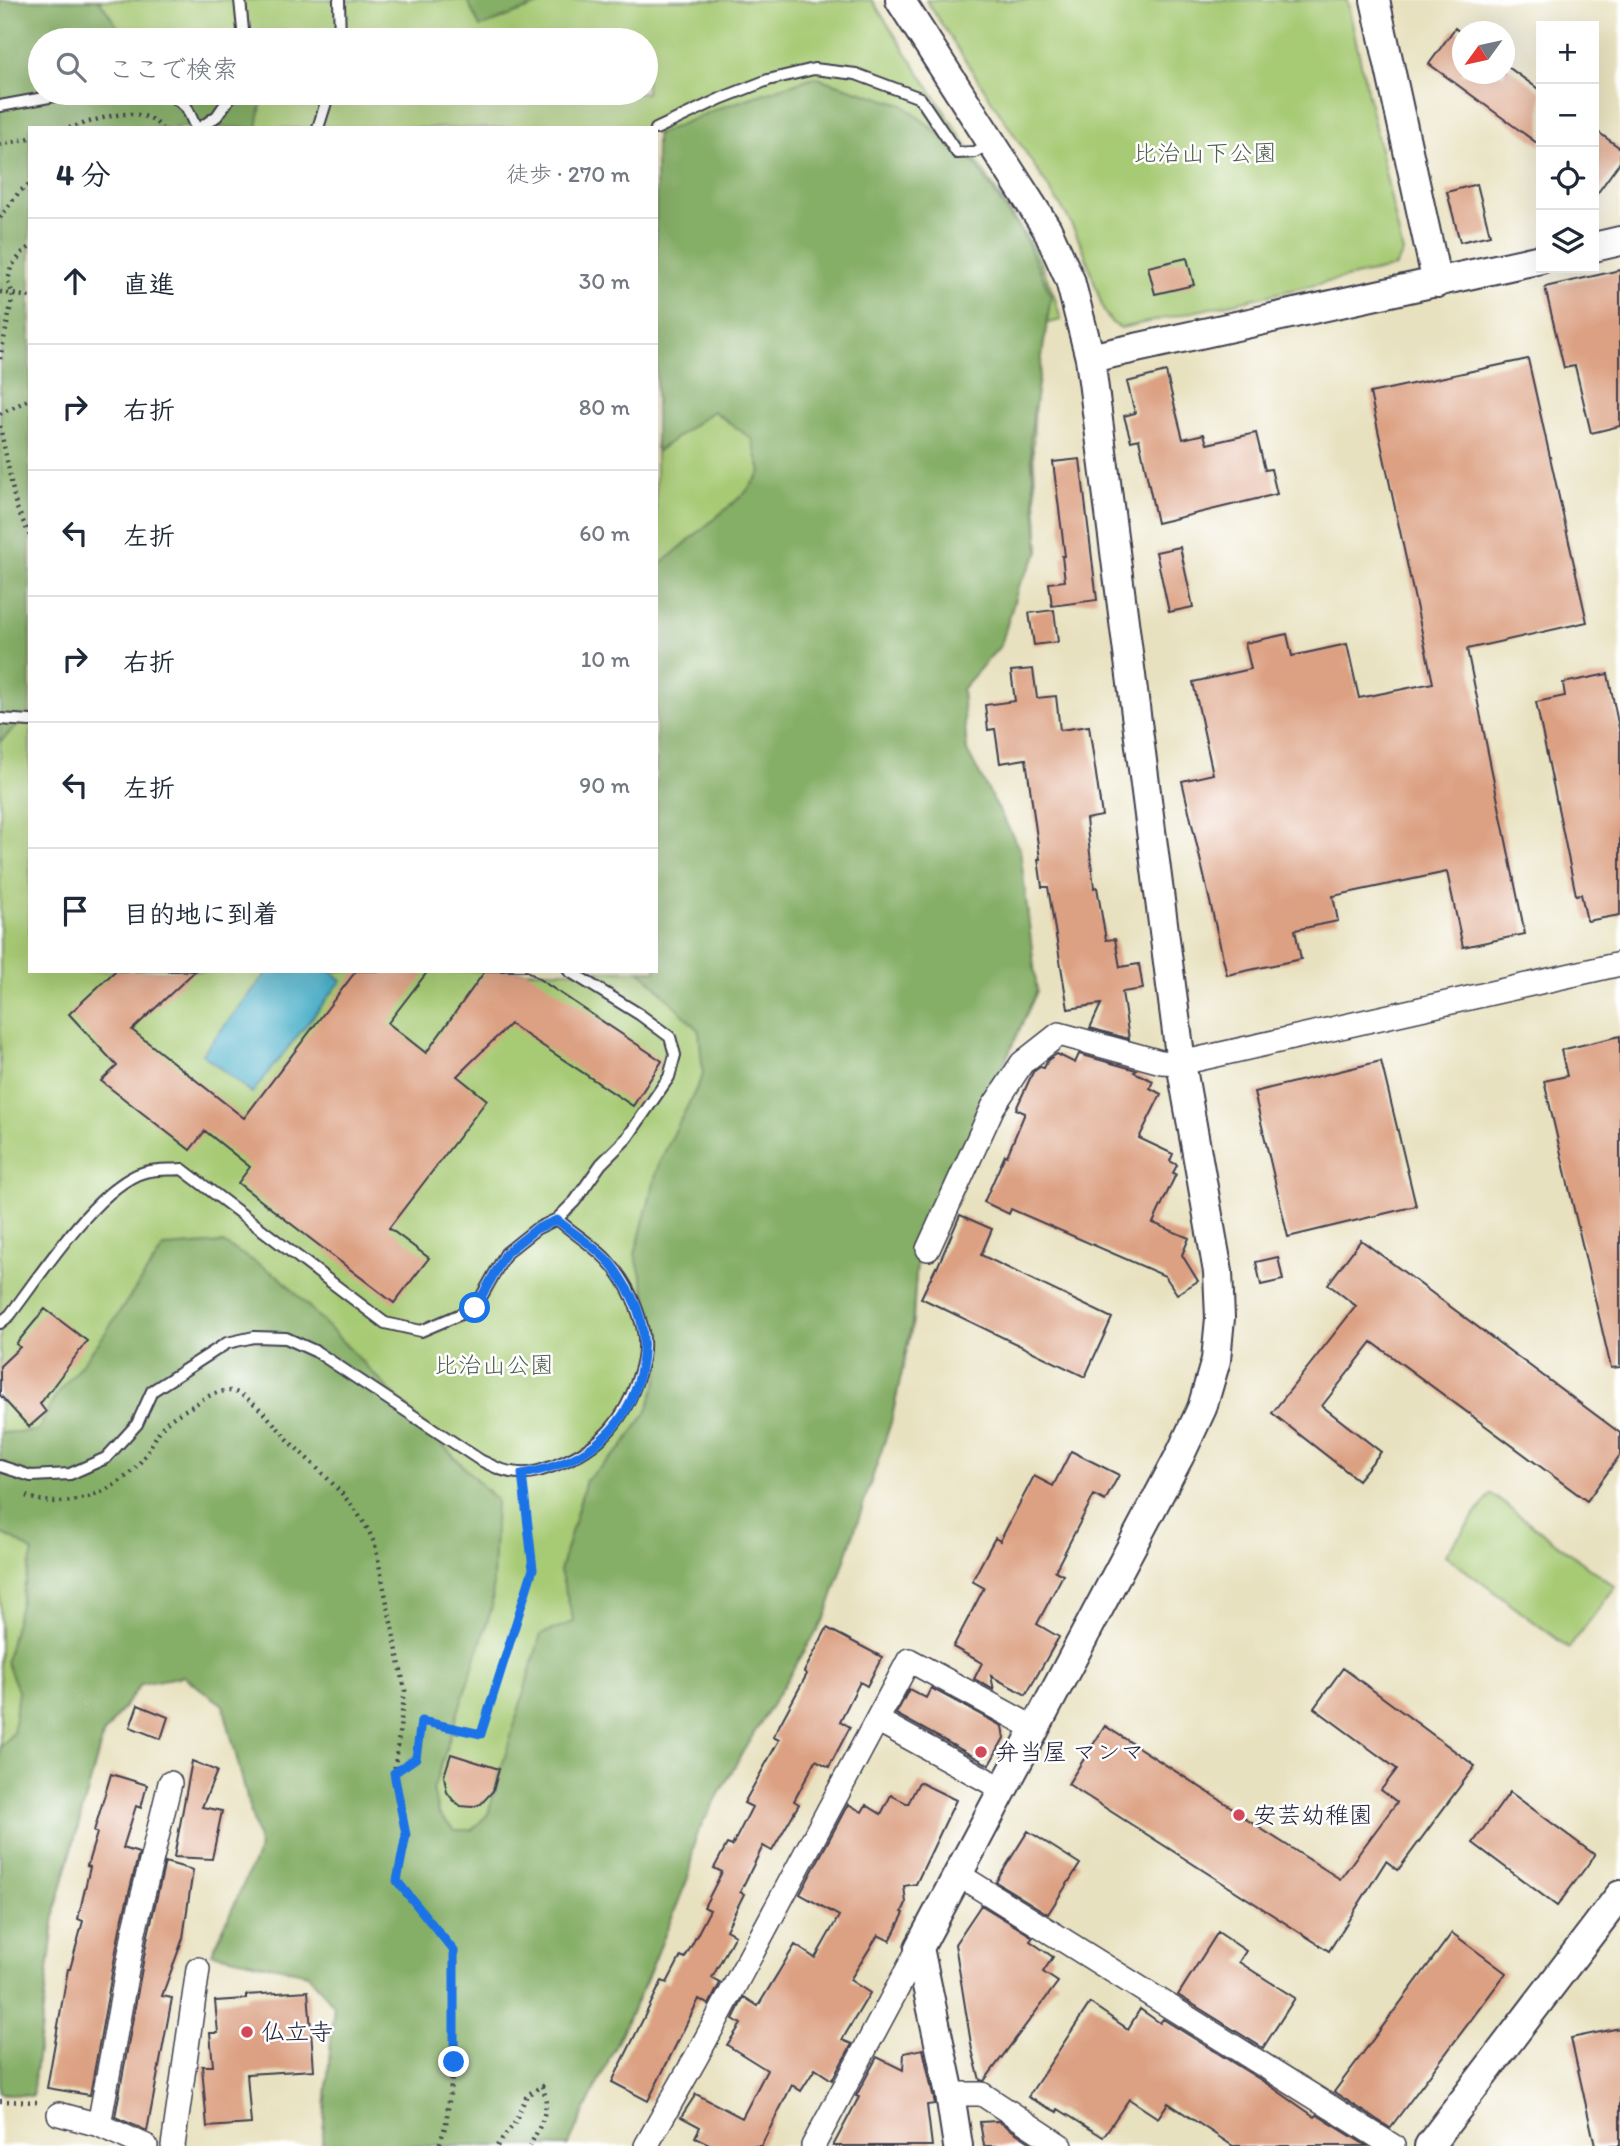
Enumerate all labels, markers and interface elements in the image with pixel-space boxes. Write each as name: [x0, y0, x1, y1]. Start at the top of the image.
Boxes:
north arrow: [1452, 21, 1515, 84]
map controls: [1536, 21, 1599, 273]
button: +: [1536, 21, 1599, 84]
search box: [28, 28, 658, 105]
icon: search: [52, 48, 90, 86]
text: ここで検索: [108, 53, 238, 85]
button: −: [1536, 84, 1599, 147]
park label: 比治山下公園: [1133, 138, 1277, 167]
button: locate: [1536, 147, 1599, 210]
text: 4 分: [56, 156, 111, 193]
text: 徒歩 · 270 m: [506, 160, 630, 188]
button: layers: [1536, 210, 1599, 273]
icon: ahead: [56, 262, 94, 300]
text: 30 m: [579, 267, 630, 295]
text: 直進: [123, 268, 175, 300]
icon: right: [56, 388, 94, 426]
text: 80 m: [579, 393, 630, 421]
text: 右折: [123, 394, 175, 426]
icon: left: [56, 514, 94, 552]
text: 60 m: [579, 519, 630, 547]
text: 左折: [123, 520, 175, 552]
icon: right: [56, 640, 94, 678]
text: 10 m: [581, 645, 630, 673]
text: 右折: [123, 646, 175, 678]
icon: left: [56, 766, 94, 804]
text: 90 m: [579, 771, 630, 799]
text: 左折: [123, 772, 175, 804]
icon: arrive: [56, 892, 94, 930]
text: 目的地に到着: [123, 898, 279, 930]
route start: [459, 1292, 490, 1323]
park label: 比治山公園: [434, 1350, 554, 1379]
place label: 弁当屋 マンマ: [995, 1737, 1144, 1766]
marker: 弁当屋 マンマ: [973, 1744, 989, 1760]
place label: 安芸幼稚園: [1253, 1800, 1373, 1829]
marker: 安芸幼稚園: [1231, 1807, 1247, 1823]
place label: 仏立寺: [261, 2017, 333, 2046]
marker: 仏立寺: [239, 2024, 255, 2040]
route end: [438, 2046, 469, 2077]

